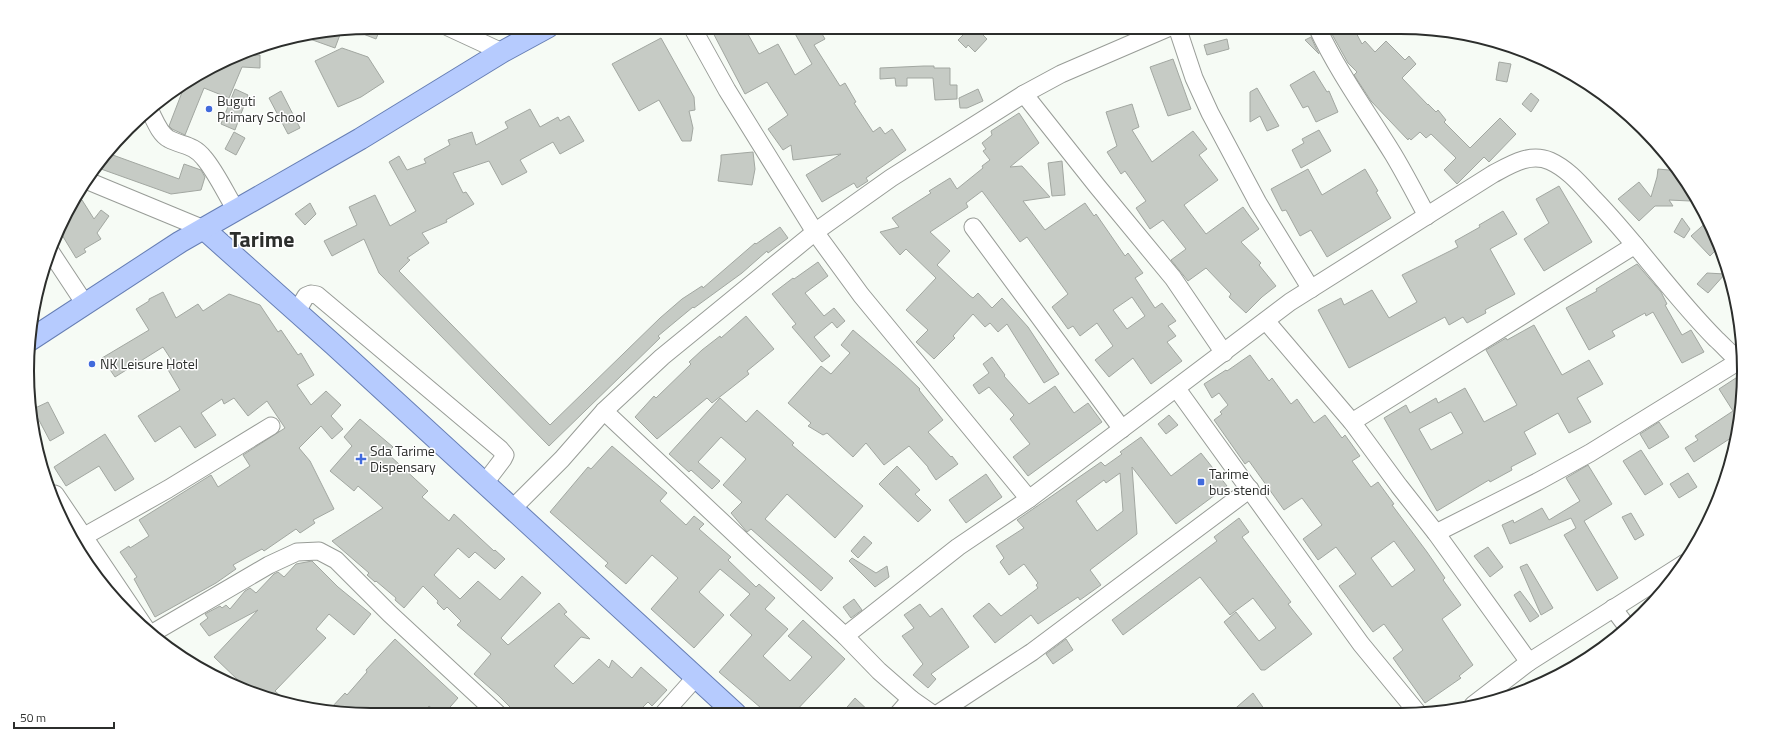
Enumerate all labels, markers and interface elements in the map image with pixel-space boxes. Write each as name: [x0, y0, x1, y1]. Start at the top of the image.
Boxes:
place label: Buguti Primary School: [217, 90, 306, 127]
marker: Buguti Primary School: [204, 104, 214, 114]
district label: Tarime: [230, 222, 294, 256]
place label: NK Leisure Hotel: [100, 353, 198, 374]
marker: NK Leisure Hotel: [87, 359, 97, 369]
place label: Sda Tarime Dispensary: [370, 440, 436, 477]
marker: Sda Tarime Dispensary: [355, 453, 367, 465]
place label: Tarime bus stendi: [1209, 463, 1270, 500]
marker: Tarime bus stendi: [1196, 477, 1206, 487]
scale bar: [14, 704, 114, 730]
text: 50 m: [20, 708, 46, 727]

